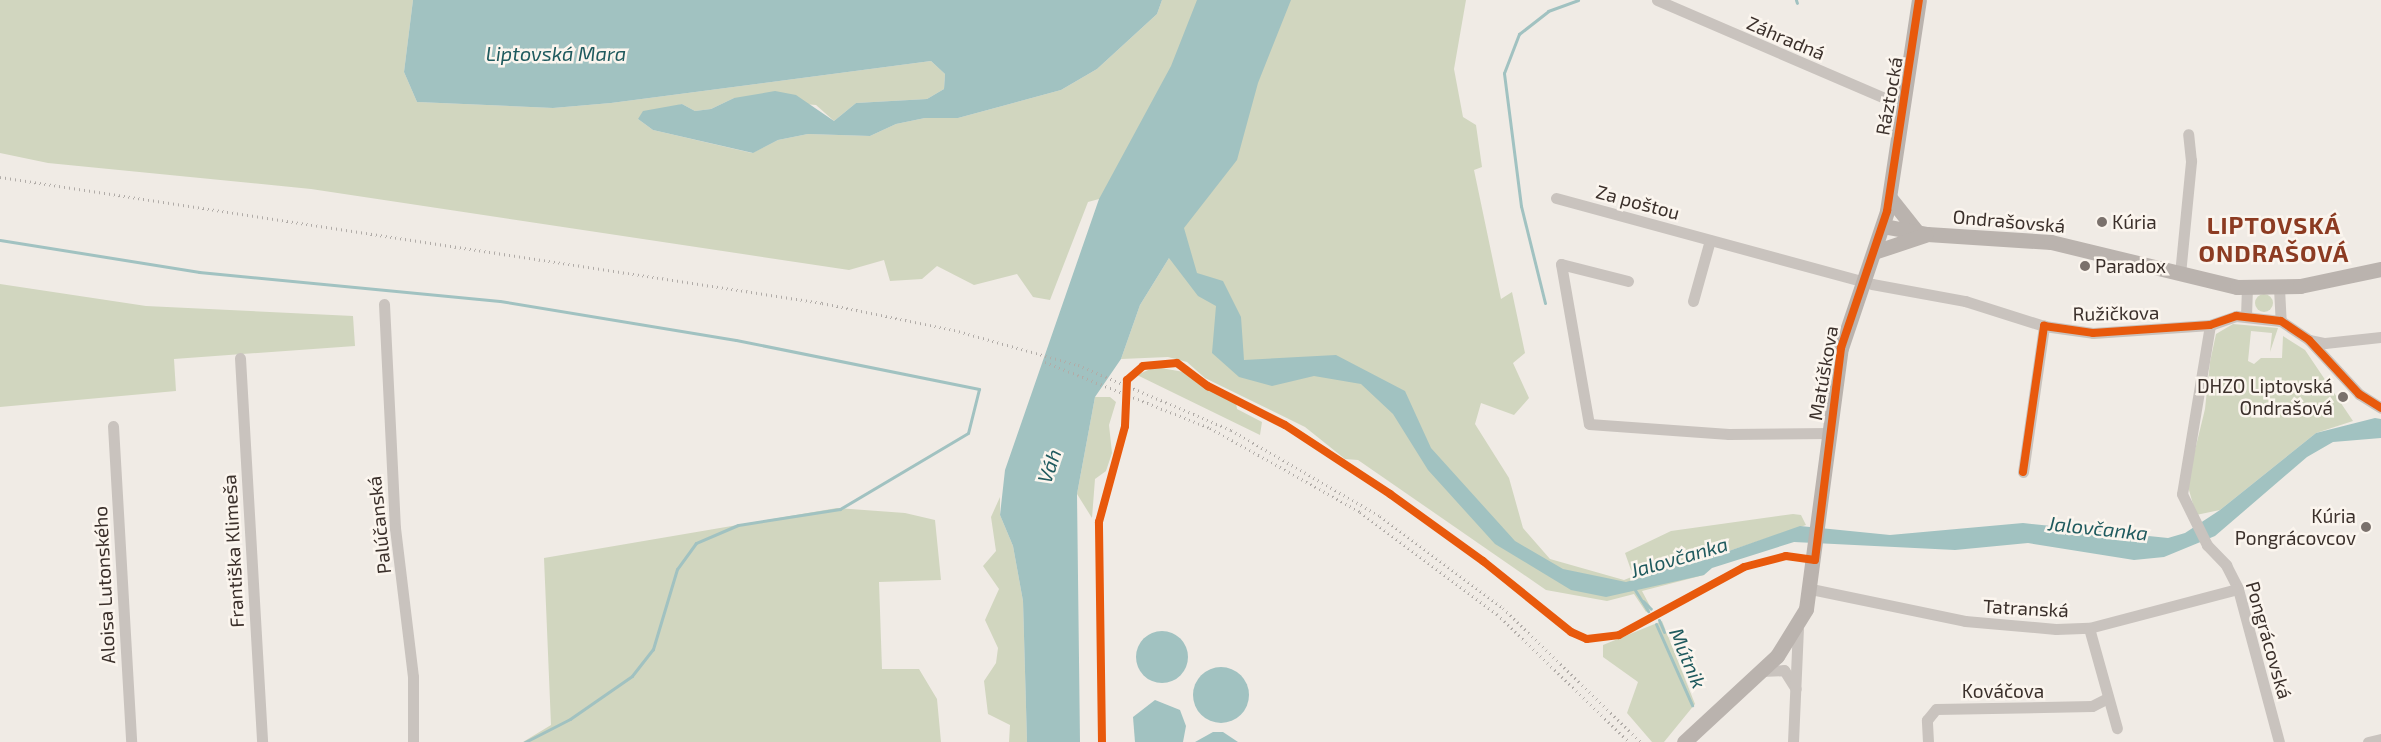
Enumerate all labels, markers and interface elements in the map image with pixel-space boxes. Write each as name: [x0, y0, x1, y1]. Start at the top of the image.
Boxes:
street label: Záhradná: [1744, 11, 1828, 65]
water label: Liptovská Mara: [486, 41, 626, 65]
street label: Ráztocká: [1871, 55, 1907, 137]
street label: Za poštou: [1594, 180, 1682, 224]
street label: Ondrašovská: [1952, 205, 2066, 237]
place label: Kúria: [2112, 211, 2157, 233]
district label: LIPTOVSKÁ ONDRAŠOVÁ: [2197, 211, 2351, 267]
marker: Kúria: [2096, 216, 2108, 228]
place label: Paradox: [2095, 255, 2166, 277]
marker: Paradox: [2079, 260, 2091, 272]
street label: Ružičkova: [2072, 301, 2160, 325]
street label: Matúškova: [1804, 324, 1842, 422]
place label: DHZO Liptovská Ondrašová: [2197, 375, 2333, 419]
marker: DHZO Liptovská Ondrašová: [2337, 391, 2349, 403]
water label: Váh: [1032, 446, 1066, 486]
street label: Františka Klimeša: [218, 474, 248, 628]
street label: Palúčanská: [363, 475, 395, 575]
place label: Kúria Pongrácovcov: [2235, 505, 2356, 549]
street label: Aloisa Lutonského: [88, 506, 120, 664]
water label: Jalovčanka: [2047, 511, 2149, 545]
marker: Kúria Pongrácovcov: [2360, 521, 2372, 533]
water label: Jalovčanka: [1628, 532, 1730, 582]
street label: Pongrácovská: [2241, 579, 2297, 701]
street label: Tatranská: [1983, 594, 2069, 622]
water label: Mútnik: [1665, 624, 1711, 692]
street label: Kováčova: [1962, 680, 2044, 702]

